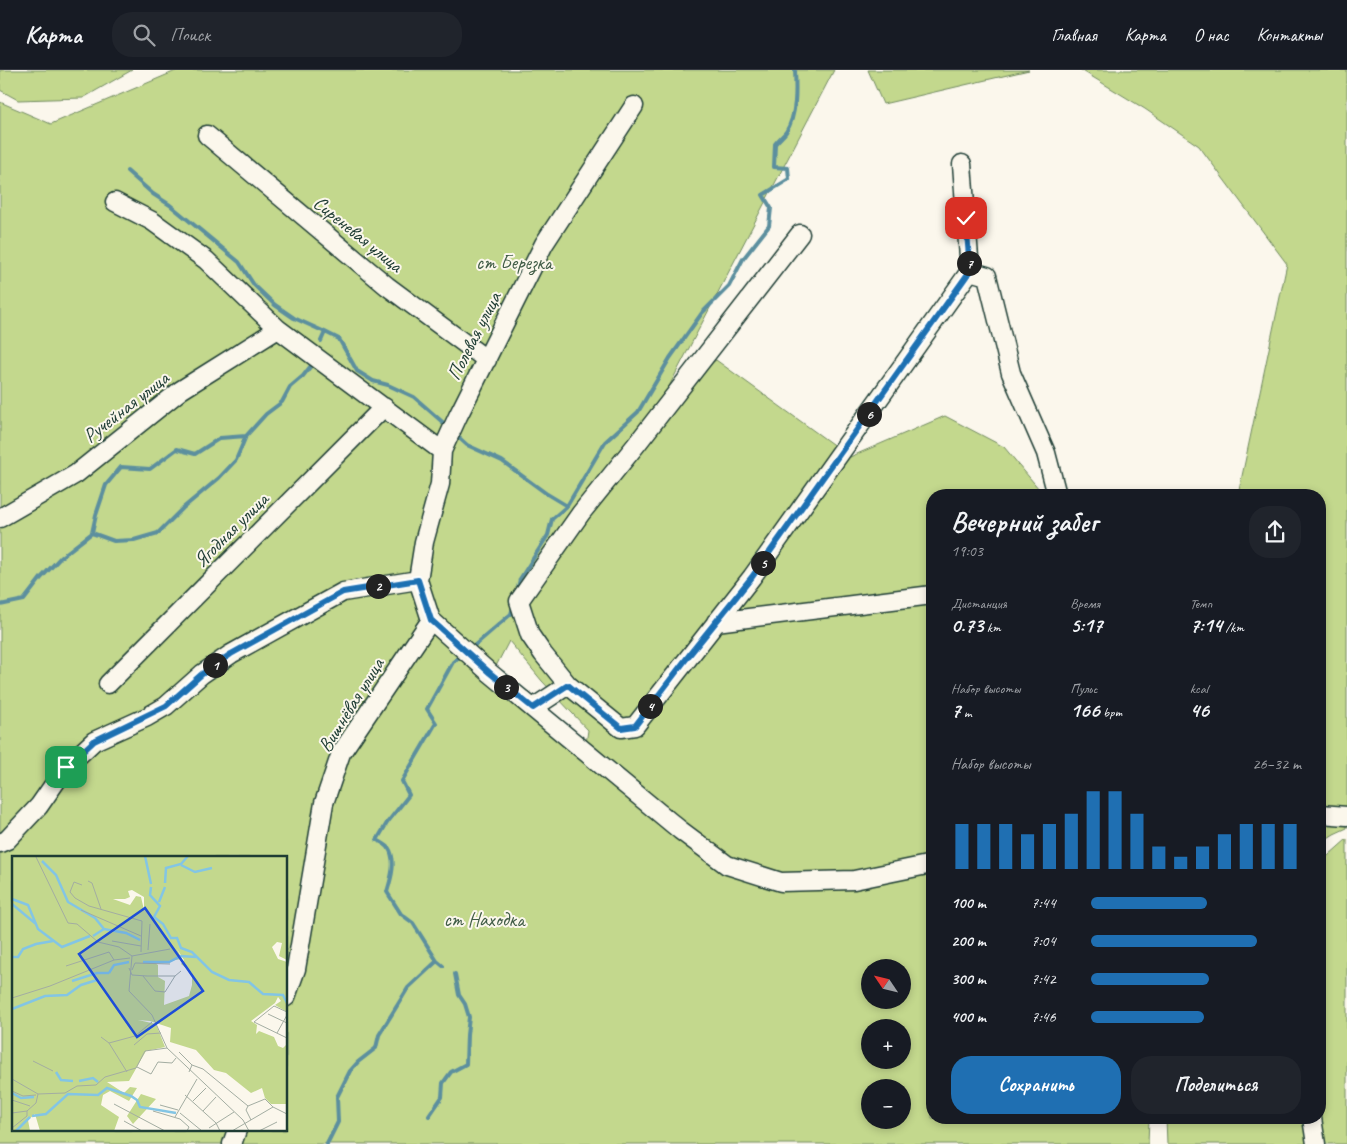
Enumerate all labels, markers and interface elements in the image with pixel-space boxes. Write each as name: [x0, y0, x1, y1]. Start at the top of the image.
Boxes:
search box: [112, 12, 462, 57]
text: Карта: [25, 20, 82, 50]
icon: search: [130, 21, 158, 49]
text: Поиск: [170, 23, 210, 47]
text: Главная: [1052, 24, 1097, 46]
text: Карта: [1125, 24, 1166, 46]
text: О нас: [1194, 24, 1229, 46]
text: Контакты: [1257, 24, 1322, 46]
street label: Сиреневая улица: [308, 190, 409, 279]
pin: [945, 197, 987, 239]
icon: check: [952, 204, 980, 232]
park label: ст Березка: [476, 250, 554, 276]
pin: 7: [956, 250, 982, 276]
text: 7: [966, 255, 973, 272]
street label: Полевая улица: [441, 287, 507, 384]
street label: Ручейная улица: [78, 365, 175, 448]
pin: 6: [856, 402, 882, 426]
text: 6: [866, 406, 873, 423]
street label: Ягодная улица: [188, 486, 275, 573]
text: Вечерний забег: [951, 504, 1098, 539]
button: share: [1249, 506, 1301, 558]
text: 19:03: [951, 541, 983, 561]
pin: 5: [750, 550, 776, 576]
text: 5: [760, 555, 767, 572]
pin: 2: [366, 574, 390, 598]
text: 2: [375, 578, 382, 595]
text: Дистанция: [951, 595, 1007, 612]
text: Время: [1070, 595, 1100, 612]
text: Темп: [1190, 595, 1212, 612]
text: 0.73: [951, 612, 983, 638]
text: 5:17: [1070, 612, 1102, 638]
text: 7:14: [1190, 612, 1222, 638]
text: km: [983, 619, 1001, 636]
text: /km: [1222, 619, 1244, 636]
pin: 1: [202, 652, 228, 678]
street label: Вишнёвая улица: [312, 652, 391, 757]
text: 1: [212, 657, 219, 674]
pin: 3: [494, 674, 518, 700]
text: 3: [503, 679, 510, 696]
text: Набор высоты: [951, 680, 1020, 697]
text: Пульс: [1070, 680, 1097, 697]
text: kcal: [1190, 680, 1208, 697]
pin: 4: [638, 694, 662, 718]
text: 7: [951, 697, 960, 723]
text: 166: [1070, 697, 1100, 723]
text: 46: [1190, 697, 1209, 723]
text: 4: [647, 698, 654, 715]
text: m: [960, 704, 972, 721]
text: bpm: [1100, 704, 1122, 721]
pin: [45, 746, 87, 788]
icon: arrive: [52, 753, 80, 781]
text: Набор высоты: [951, 754, 1030, 774]
text: 26–32 m: [1252, 754, 1301, 774]
inset map: [12, 856, 288, 1132]
text: 100 m: [951, 893, 986, 913]
text: 7:44: [1031, 893, 1056, 913]
park label: ст Находка: [444, 907, 526, 932]
text: 200 m: [951, 931, 986, 951]
text: 7:04: [1031, 931, 1056, 951]
north arrow: [861, 959, 911, 1009]
map controls: [861, 959, 911, 1129]
text: 300 m: [951, 969, 986, 989]
text: 7:42: [1031, 969, 1056, 989]
text: 400 m: [951, 1007, 986, 1027]
text: 7:46: [1031, 1007, 1056, 1027]
button: +: [861, 1019, 911, 1069]
button: Сохранить: [951, 1056, 1121, 1114]
button: Поделиться: [1131, 1056, 1301, 1114]
button: −: [861, 1079, 911, 1129]

